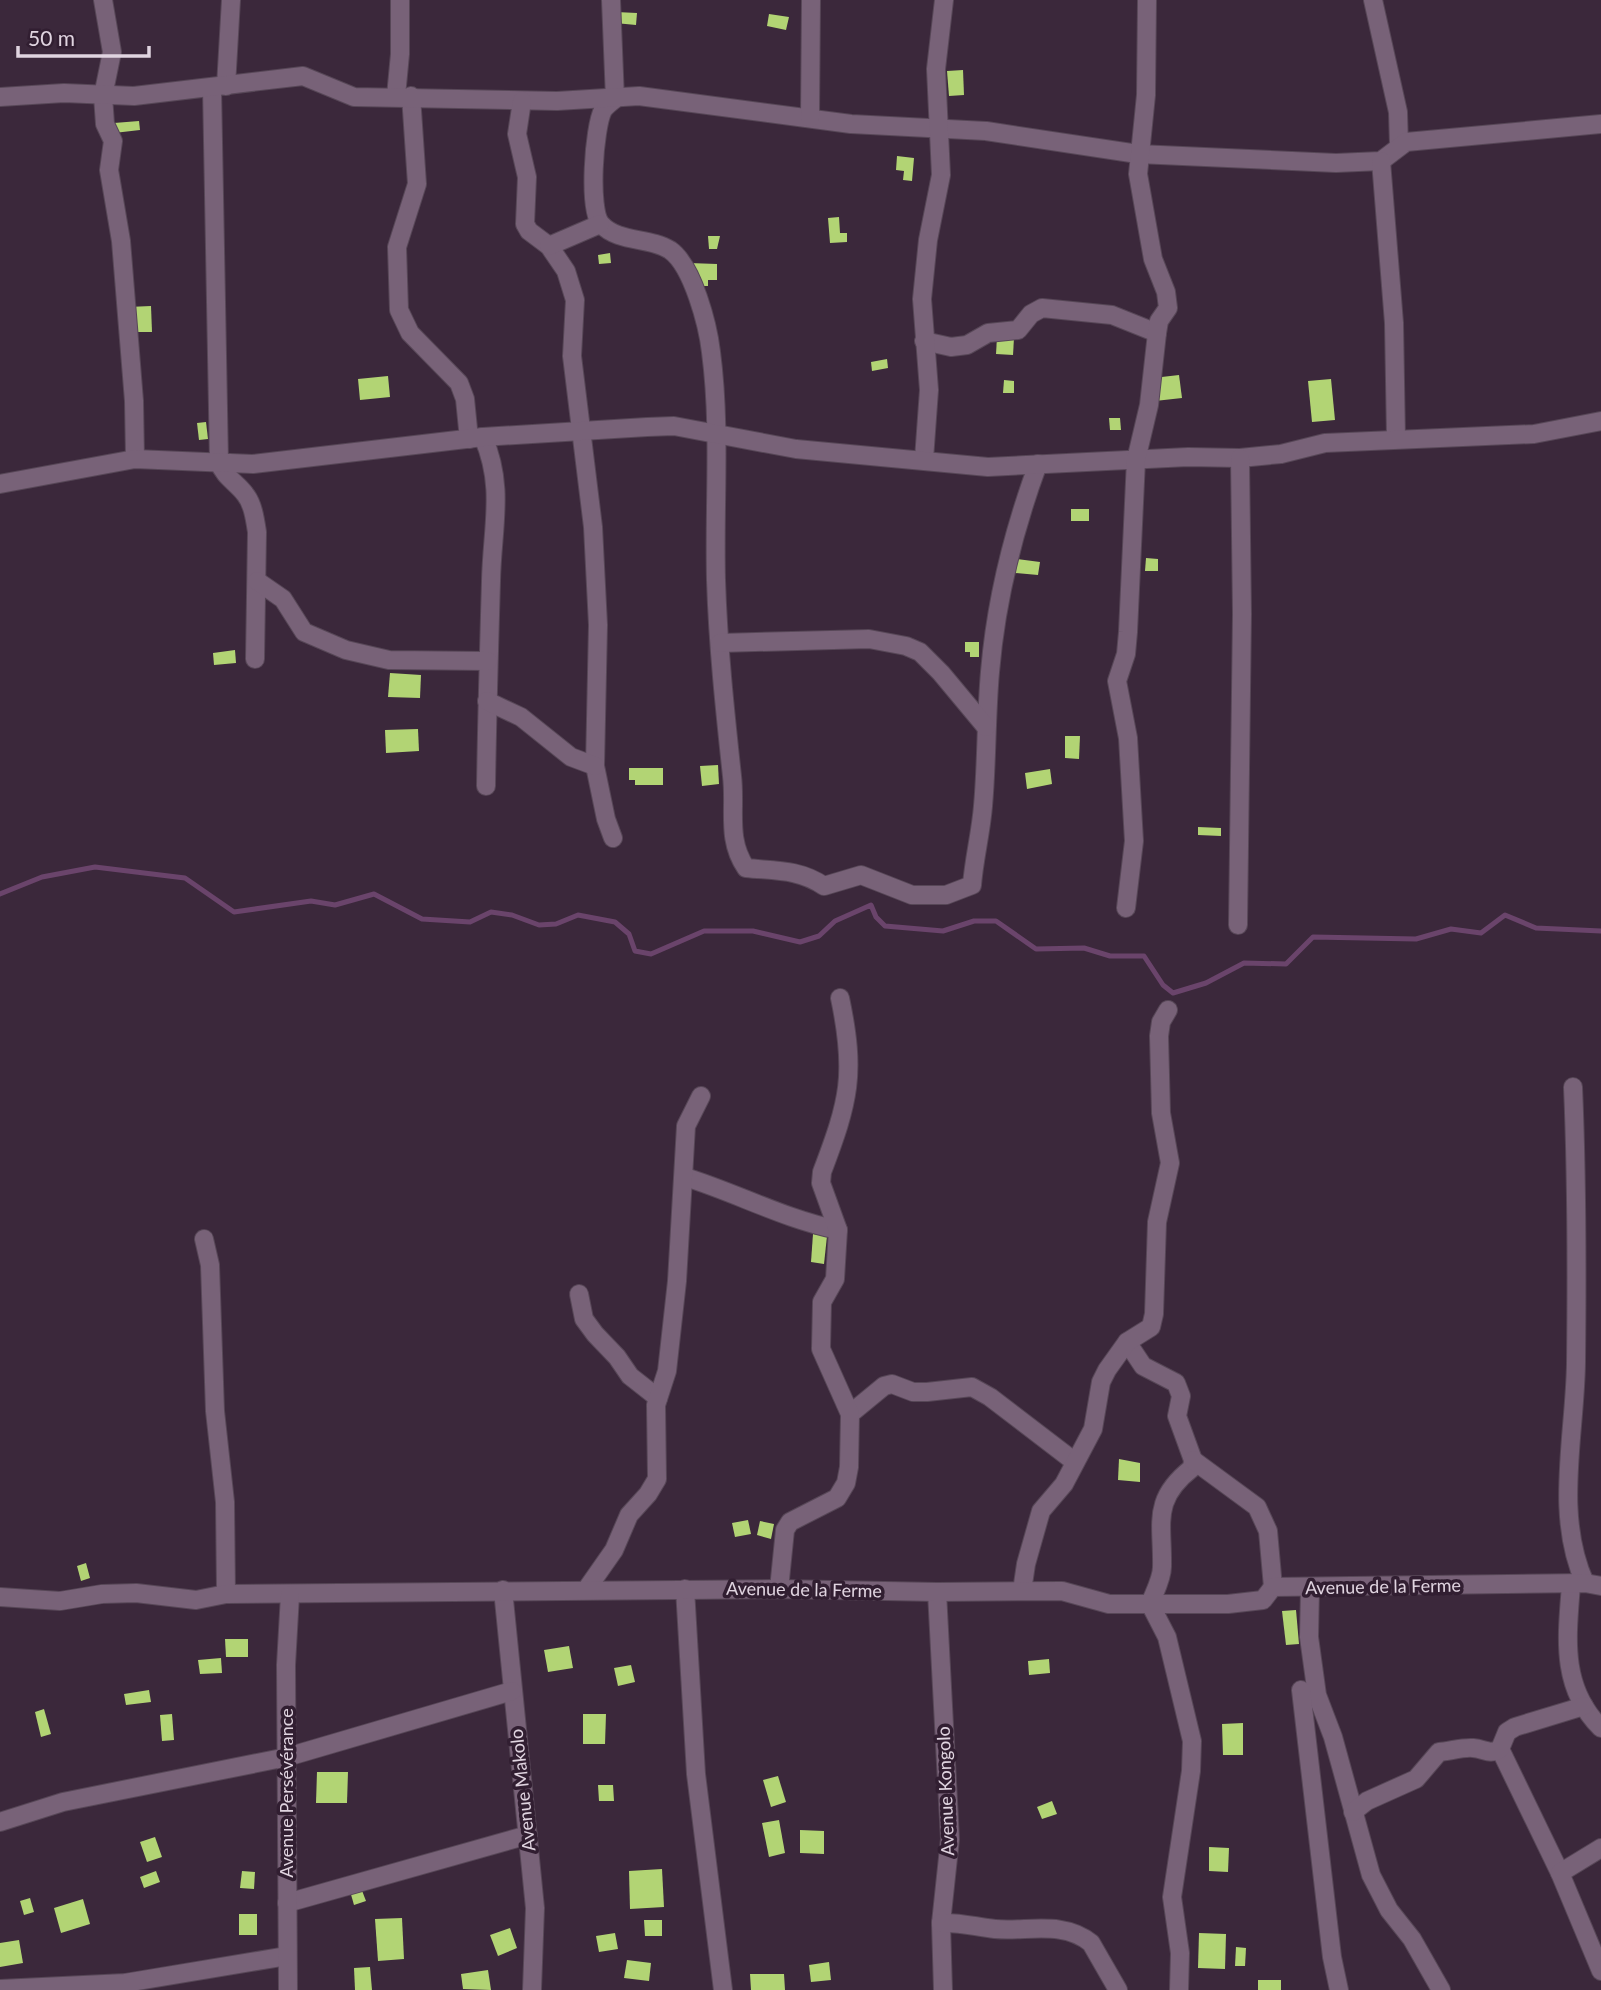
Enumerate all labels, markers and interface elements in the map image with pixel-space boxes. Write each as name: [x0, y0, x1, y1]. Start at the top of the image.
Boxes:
scale bar: [18, 14, 149, 58]
text: 50 m: [28, 25, 75, 50]
street label: Avenue de la Ferme: [1305, 1574, 1461, 1598]
street label: Avenue de la Ferme: [726, 1577, 882, 1601]
street label: Avenue Persévérance: [275, 1708, 297, 1878]
street label: Avenue Kongolo: [932, 1726, 958, 1856]
street label: Avenue Makolo: [505, 1728, 539, 1852]

